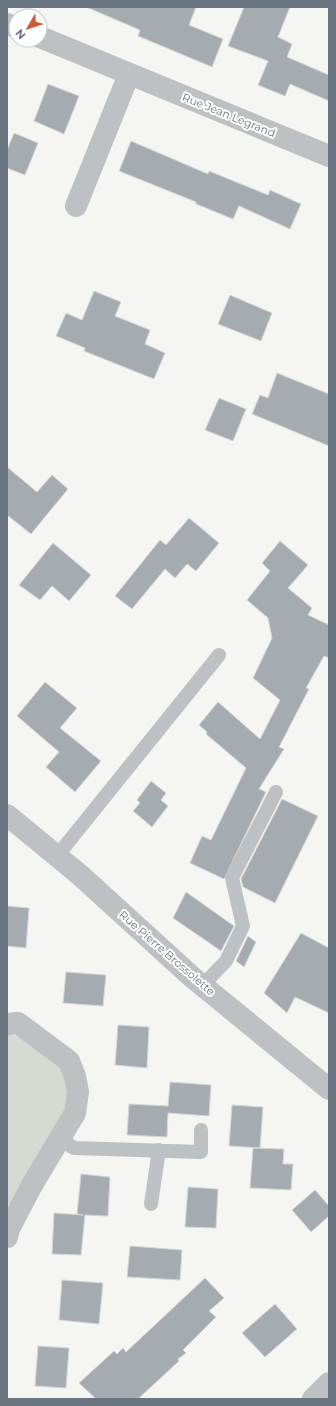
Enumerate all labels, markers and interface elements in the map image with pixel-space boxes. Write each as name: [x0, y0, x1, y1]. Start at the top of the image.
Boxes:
north arrow: [8, 8, 48, 48]
text: N: [12, 26, 28, 42]
street label: Rue Jean Legrand: [180, 90, 278, 140]
street label: Rue Pierre Brossolette: [116, 908, 218, 999]

